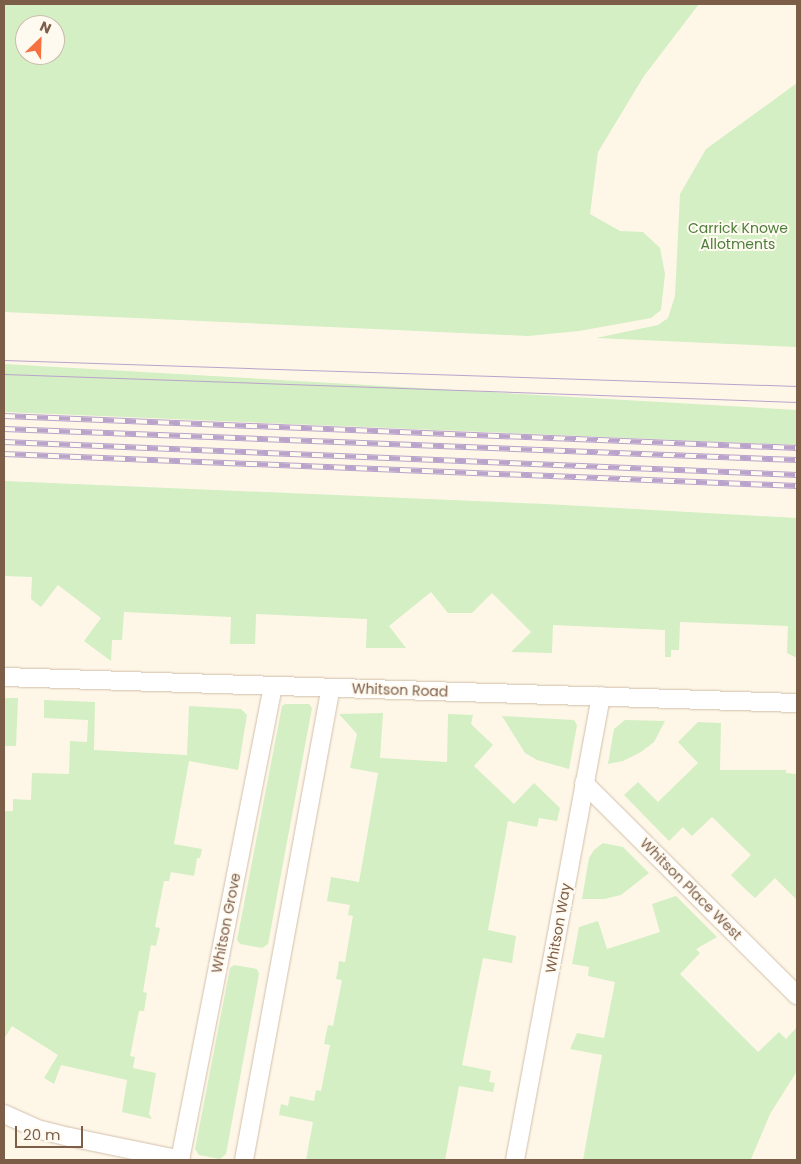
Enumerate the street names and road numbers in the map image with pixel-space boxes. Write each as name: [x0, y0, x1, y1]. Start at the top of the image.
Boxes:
street label: Whitson Road: [351, 680, 449, 700]
street label: Whitson Place West: [637, 835, 745, 943]
street label: Whitson Grove: [208, 871, 244, 975]
street label: Whitson Way: [542, 882, 574, 974]

